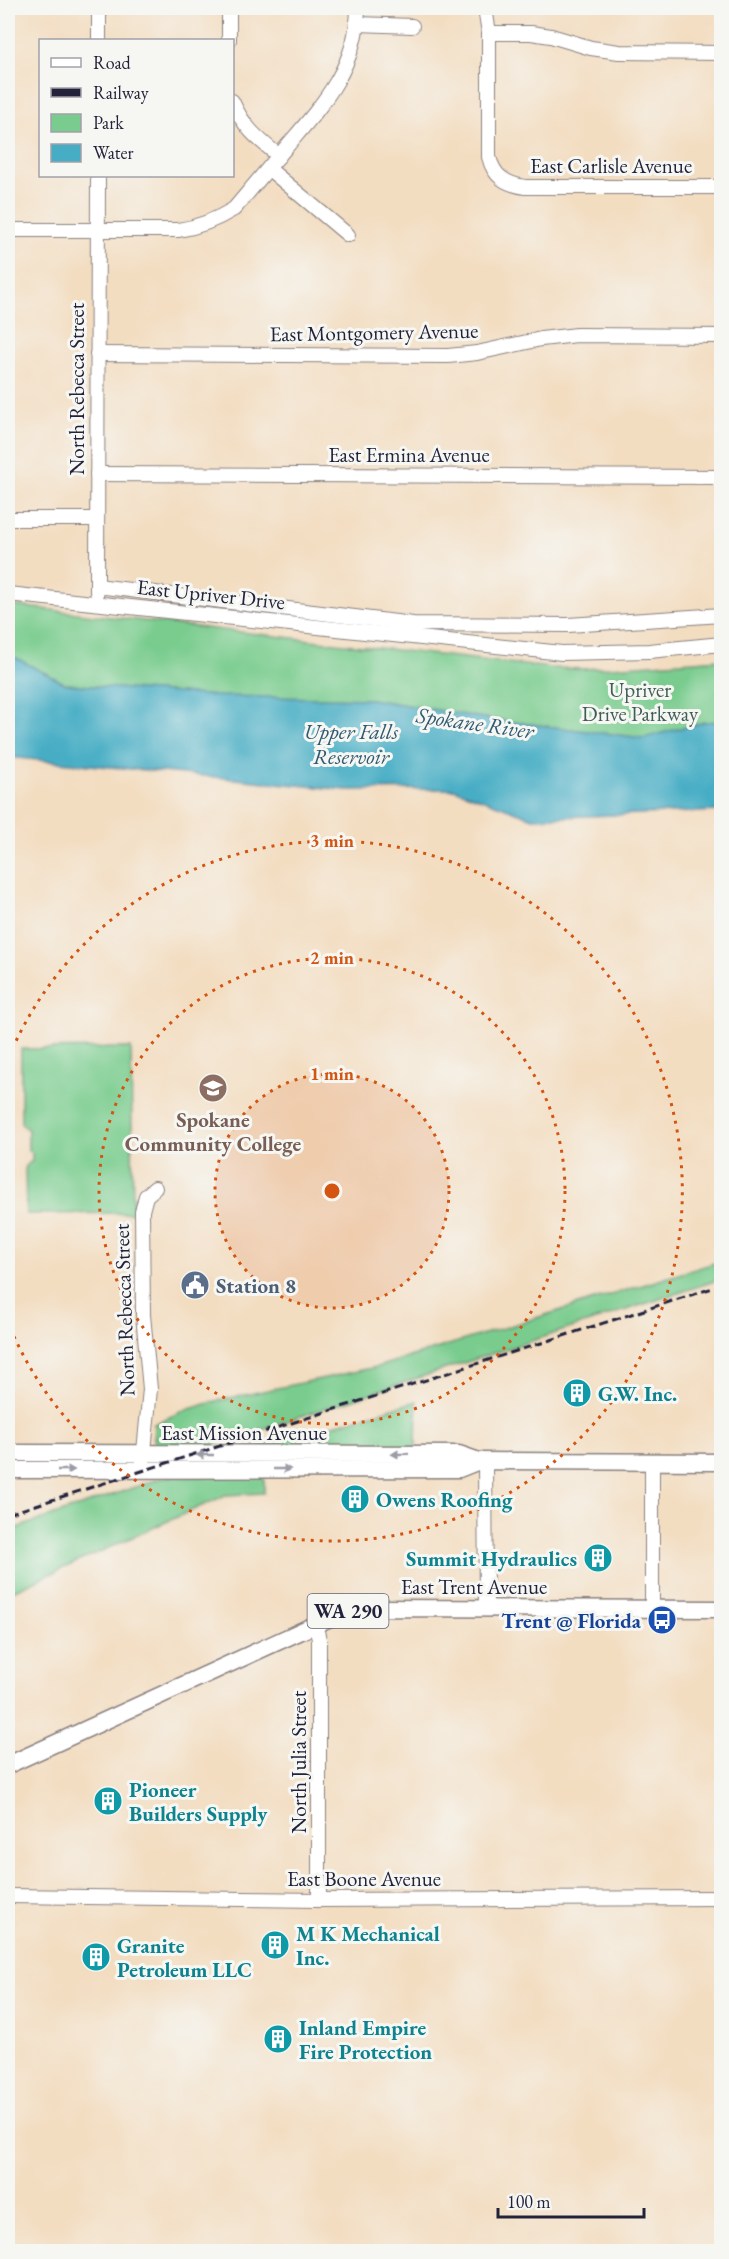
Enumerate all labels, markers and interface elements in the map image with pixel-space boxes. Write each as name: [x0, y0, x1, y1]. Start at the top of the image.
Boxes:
legend: [39, 39, 234, 177]
text: Road: [93, 51, 132, 74]
text: Railway: [93, 81, 149, 104]
text: Park: [93, 111, 124, 134]
text: Water: [93, 141, 134, 164]
street label: East Carlisle Avenue: [530, 152, 692, 179]
street label: North Rebecca Street: [63, 302, 90, 475]
street label: East Montgomery Avenue: [269, 317, 479, 347]
street label: East Ermina Avenue: [328, 441, 490, 468]
street label: East Upriver Drive: [136, 573, 286, 615]
park label: Upriver Drive Parkway: [582, 676, 699, 727]
water label: Spokane River: [413, 700, 537, 746]
water label: Upper Falls Reservoir: [304, 717, 399, 771]
text: 3 min: [310, 829, 354, 852]
text: 2 min: [310, 946, 354, 969]
text: 1 min: [310, 1062, 354, 1085]
school or university icon: Spokane Community College: [197, 1072, 229, 1104]
place label: Spokane Community College: [125, 1106, 302, 1157]
centre of rings: [322, 1181, 342, 1201]
street label: North Rebecca Street: [107, 1223, 141, 1397]
public building icon: Station 8: [179, 1269, 211, 1301]
place label: Station 8: [216, 1272, 296, 1299]
building icon: G.W. Inc.: [561, 1377, 593, 1409]
place label: G.W. Inc.: [598, 1380, 677, 1407]
street label: East Mission Avenue: [161, 1419, 327, 1446]
one-way arrow: [391, 1449, 410, 1459]
one-way arrow: [196, 1450, 215, 1460]
one-way arrow: [272, 1464, 291, 1474]
one-way arrow: [56, 1465, 75, 1475]
building icon: Owens Roofing: [339, 1483, 371, 1515]
place label: Owens Roofing: [376, 1486, 513, 1513]
building icon: Summit Hydraulics: [582, 1542, 614, 1574]
place label: Summit Hydraulics: [406, 1545, 577, 1572]
street label: East Trent Avenue: [401, 1573, 547, 1600]
road number: WA 290: [308, 1594, 388, 1628]
bus stop icon: Trent @ Florida: [646, 1604, 678, 1636]
place label: Trent @ Florida: [501, 1607, 642, 1634]
street label: North Julia Street: [285, 1690, 312, 1833]
place label: Pioneer Builders Supply: [129, 1776, 268, 1827]
building icon: Pioneer Builders Supply: [92, 1785, 124, 1817]
street label: East Boone Avenue: [287, 1865, 441, 1892]
place label: M K Mechanical Inc.: [296, 1920, 440, 1971]
building icon: M K Mechanical Inc.: [259, 1929, 291, 1961]
place label: Granite Petroleum LLC: [117, 1932, 252, 1983]
building icon: Granite Petroleum LLC: [80, 1941, 112, 1973]
place label: Inland Empire Fire Protection: [299, 2014, 432, 2065]
building icon: Inland Empire Fire Protection: [262, 2023, 294, 2055]
scale bar: [498, 2181, 644, 2219]
text: 100 m: [507, 2190, 551, 2213]

